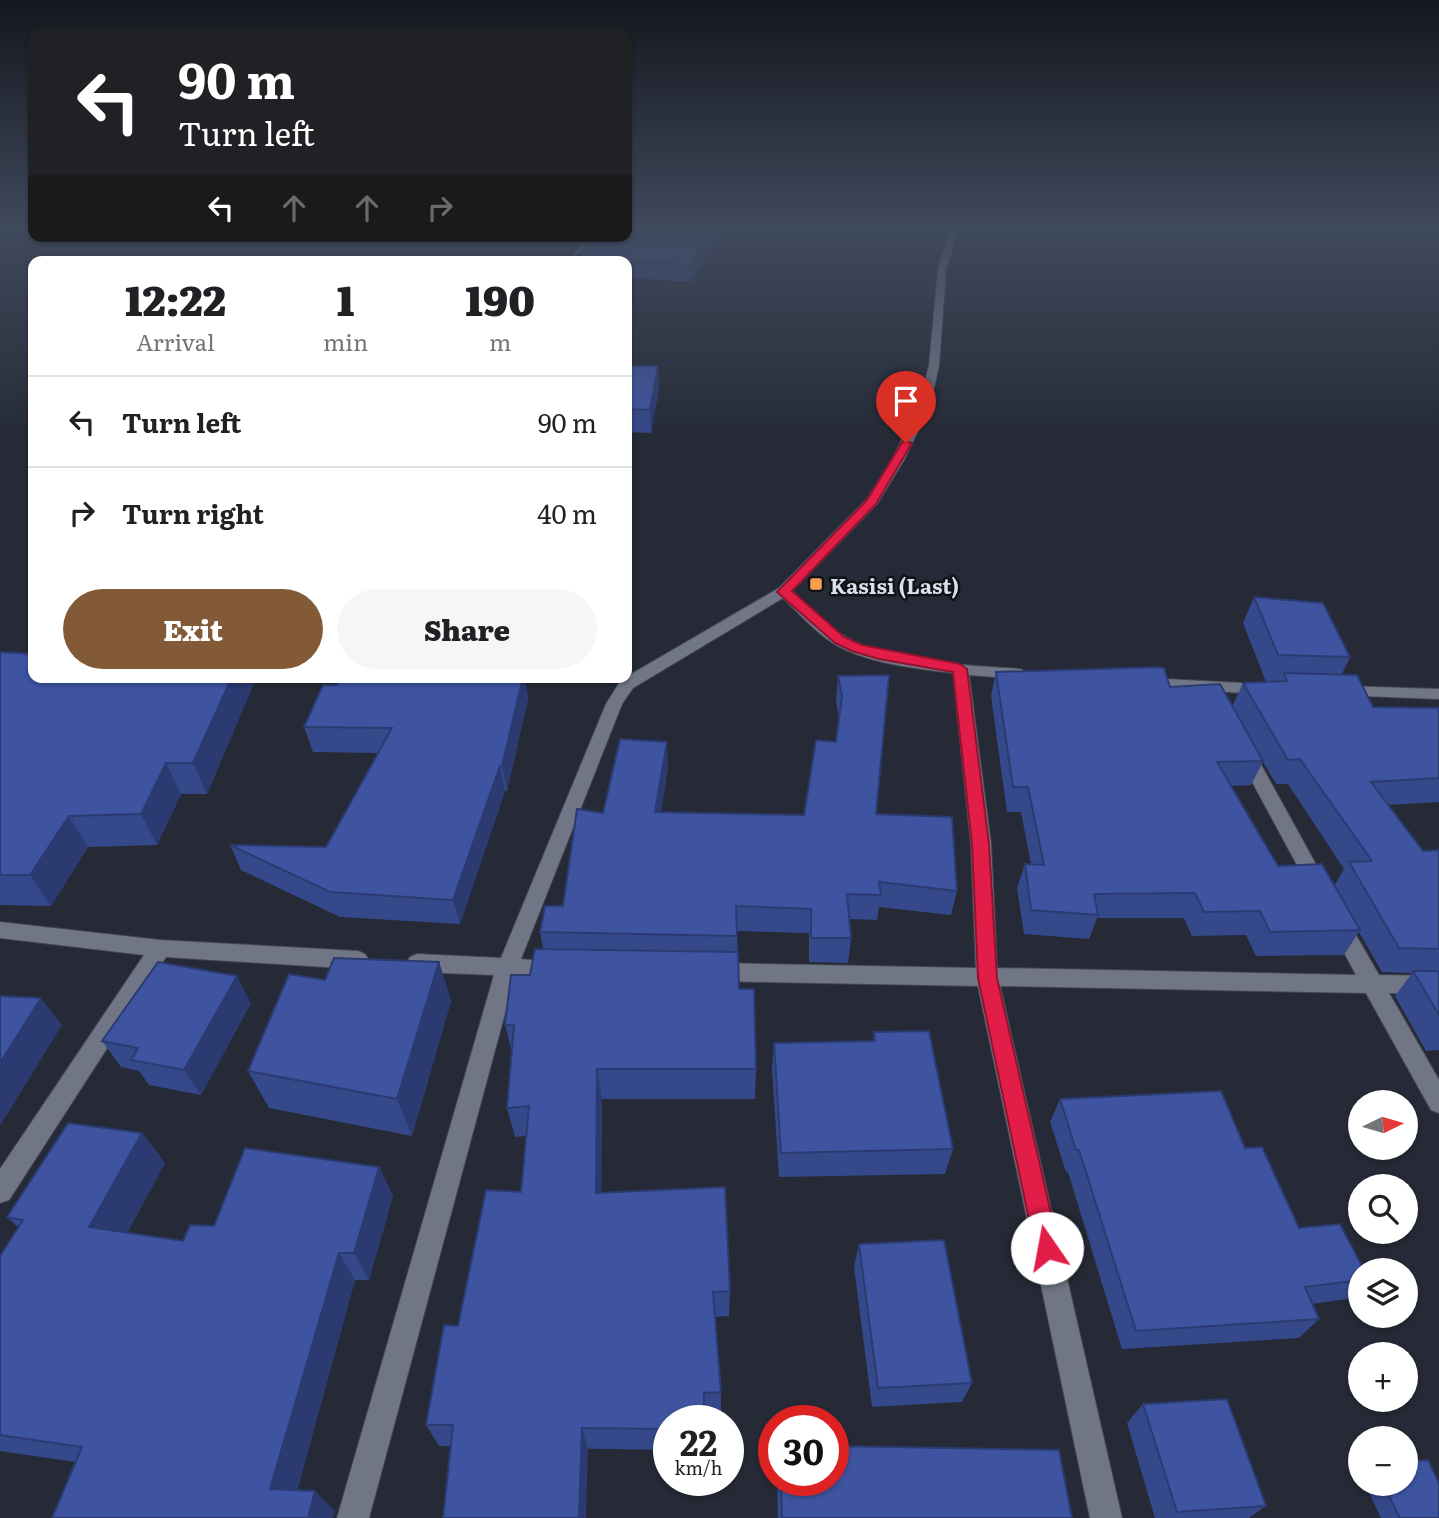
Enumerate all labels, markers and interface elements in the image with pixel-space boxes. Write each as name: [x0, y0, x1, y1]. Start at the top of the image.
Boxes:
text: 90 m: [178, 41, 295, 114]
icon: left: [63, 56, 154, 147]
text: Turn left: [178, 108, 315, 156]
icon: left: [202, 189, 240, 227]
icon: ahead: [275, 189, 313, 227]
icon: ahead: [348, 189, 386, 227]
icon: right: [421, 189, 459, 227]
text: 12:22: [125, 267, 226, 329]
text: 1: [337, 267, 354, 329]
text: 190: [465, 267, 535, 329]
text: Arrival: [136, 324, 215, 358]
text: min: [323, 324, 368, 358]
text: m: [489, 324, 511, 358]
pin: [876, 371, 936, 443]
icon: arrive: [887, 382, 925, 420]
text: Turn left: [122, 402, 241, 441]
text: 90 m: [538, 402, 597, 441]
icon: left: [63, 403, 101, 441]
text: Turn right: [122, 493, 264, 532]
text: 40 m: [537, 493, 597, 532]
icon: right: [63, 494, 101, 532]
place label: Kasisi (Last): [830, 569, 959, 600]
marker: Kasisi (Last): [808, 576, 824, 592]
button: Exit: [63, 589, 323, 669]
button: Share: [337, 589, 597, 669]
north arrow: [1348, 1090, 1418, 1160]
map controls: [1348, 1090, 1418, 1496]
button: search: [1348, 1174, 1418, 1244]
position arrow: [1010, 1211, 1084, 1285]
button: layers: [1348, 1258, 1418, 1328]
button: +: [1348, 1342, 1418, 1412]
speed limit sign: 30: [758, 1405, 849, 1496]
text: 22: [680, 1415, 717, 1467]
button: −: [1348, 1426, 1418, 1496]
text: km/h: [675, 1454, 722, 1481]

